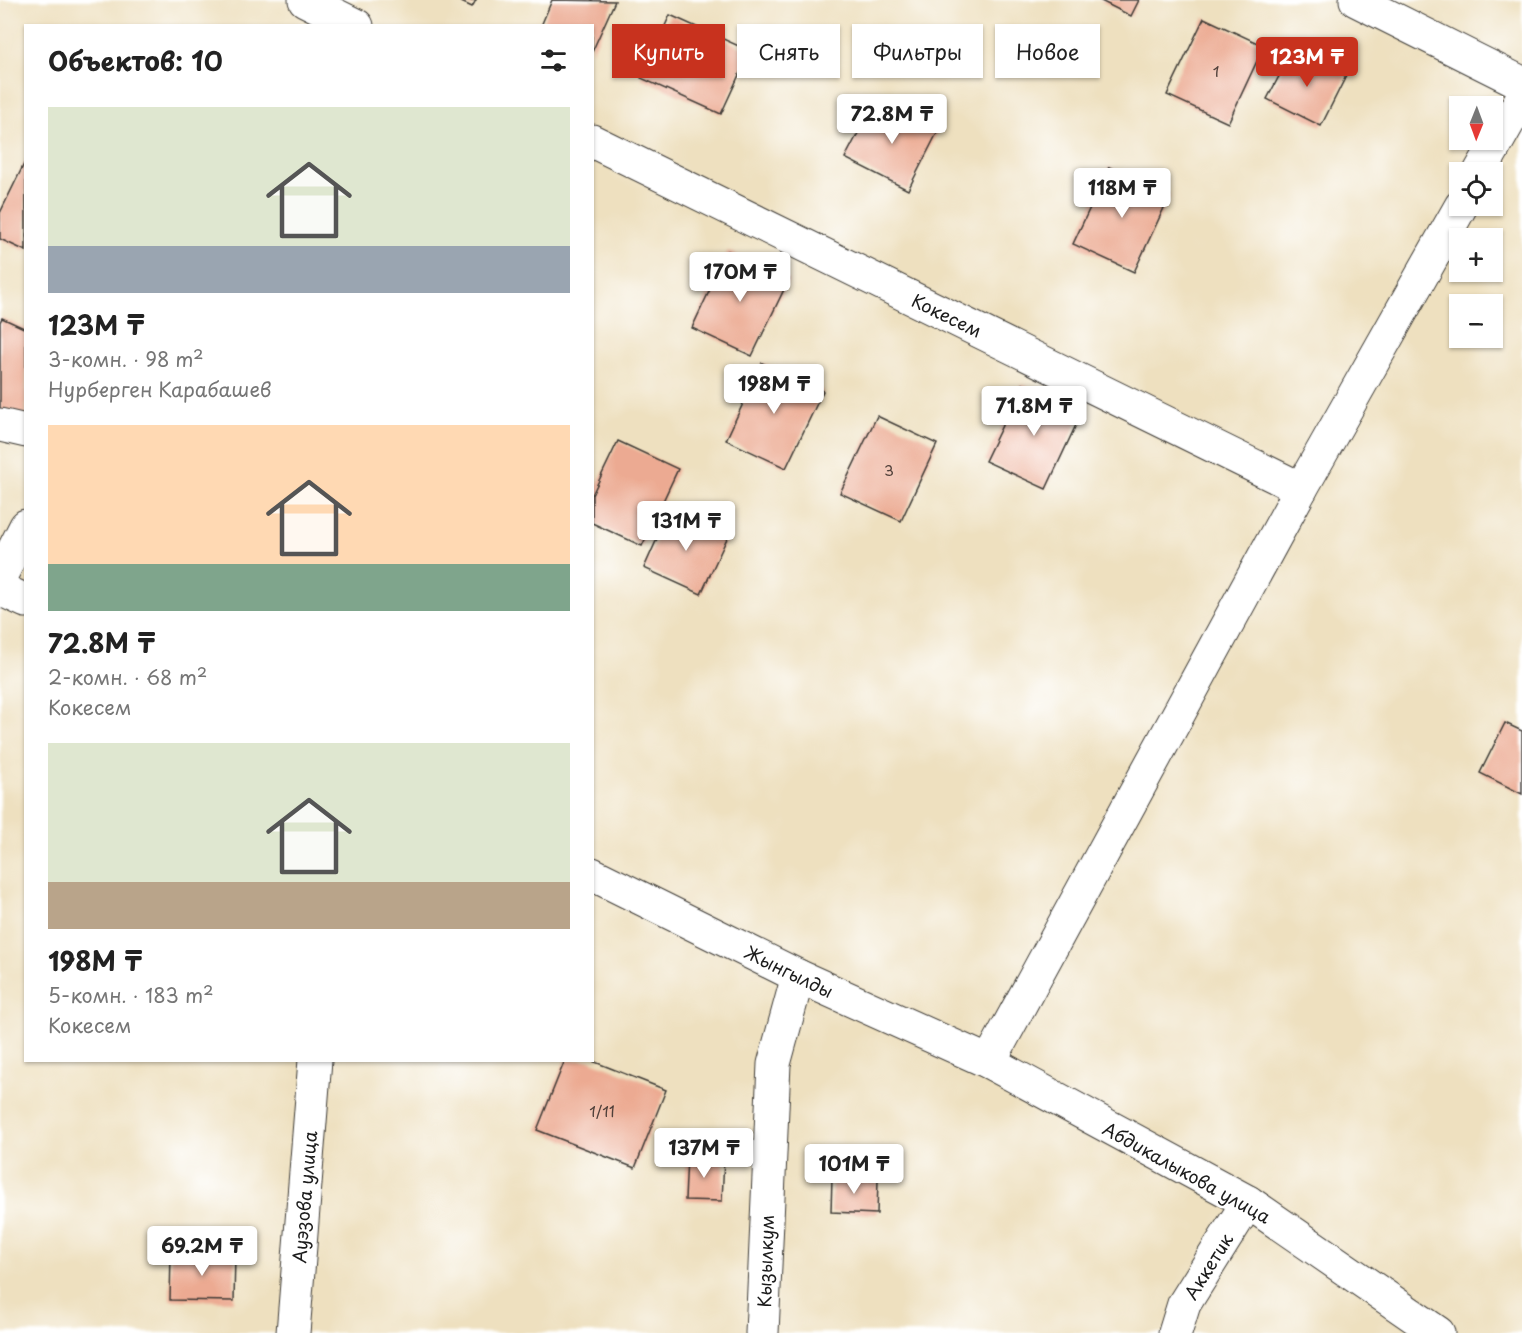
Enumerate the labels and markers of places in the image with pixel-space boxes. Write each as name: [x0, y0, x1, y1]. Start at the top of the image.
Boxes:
pin: 123M ₸: [1258, 37, 1356, 88]
pin: 72.8M ₸: [837, 94, 947, 145]
pin: 118M ₸: [1073, 168, 1171, 219]
pin: 170M ₸: [691, 252, 789, 303]
pin: 198M ₸: [725, 364, 823, 415]
pin: 71.8M ₸: [979, 386, 1089, 437]
pin: 131M ₸: [637, 501, 735, 552]
pin: 137M ₸: [655, 1128, 753, 1179]
pin: 101M ₸: [805, 1144, 903, 1195]
pin: 69.2M ₸: [147, 1226, 257, 1277]

